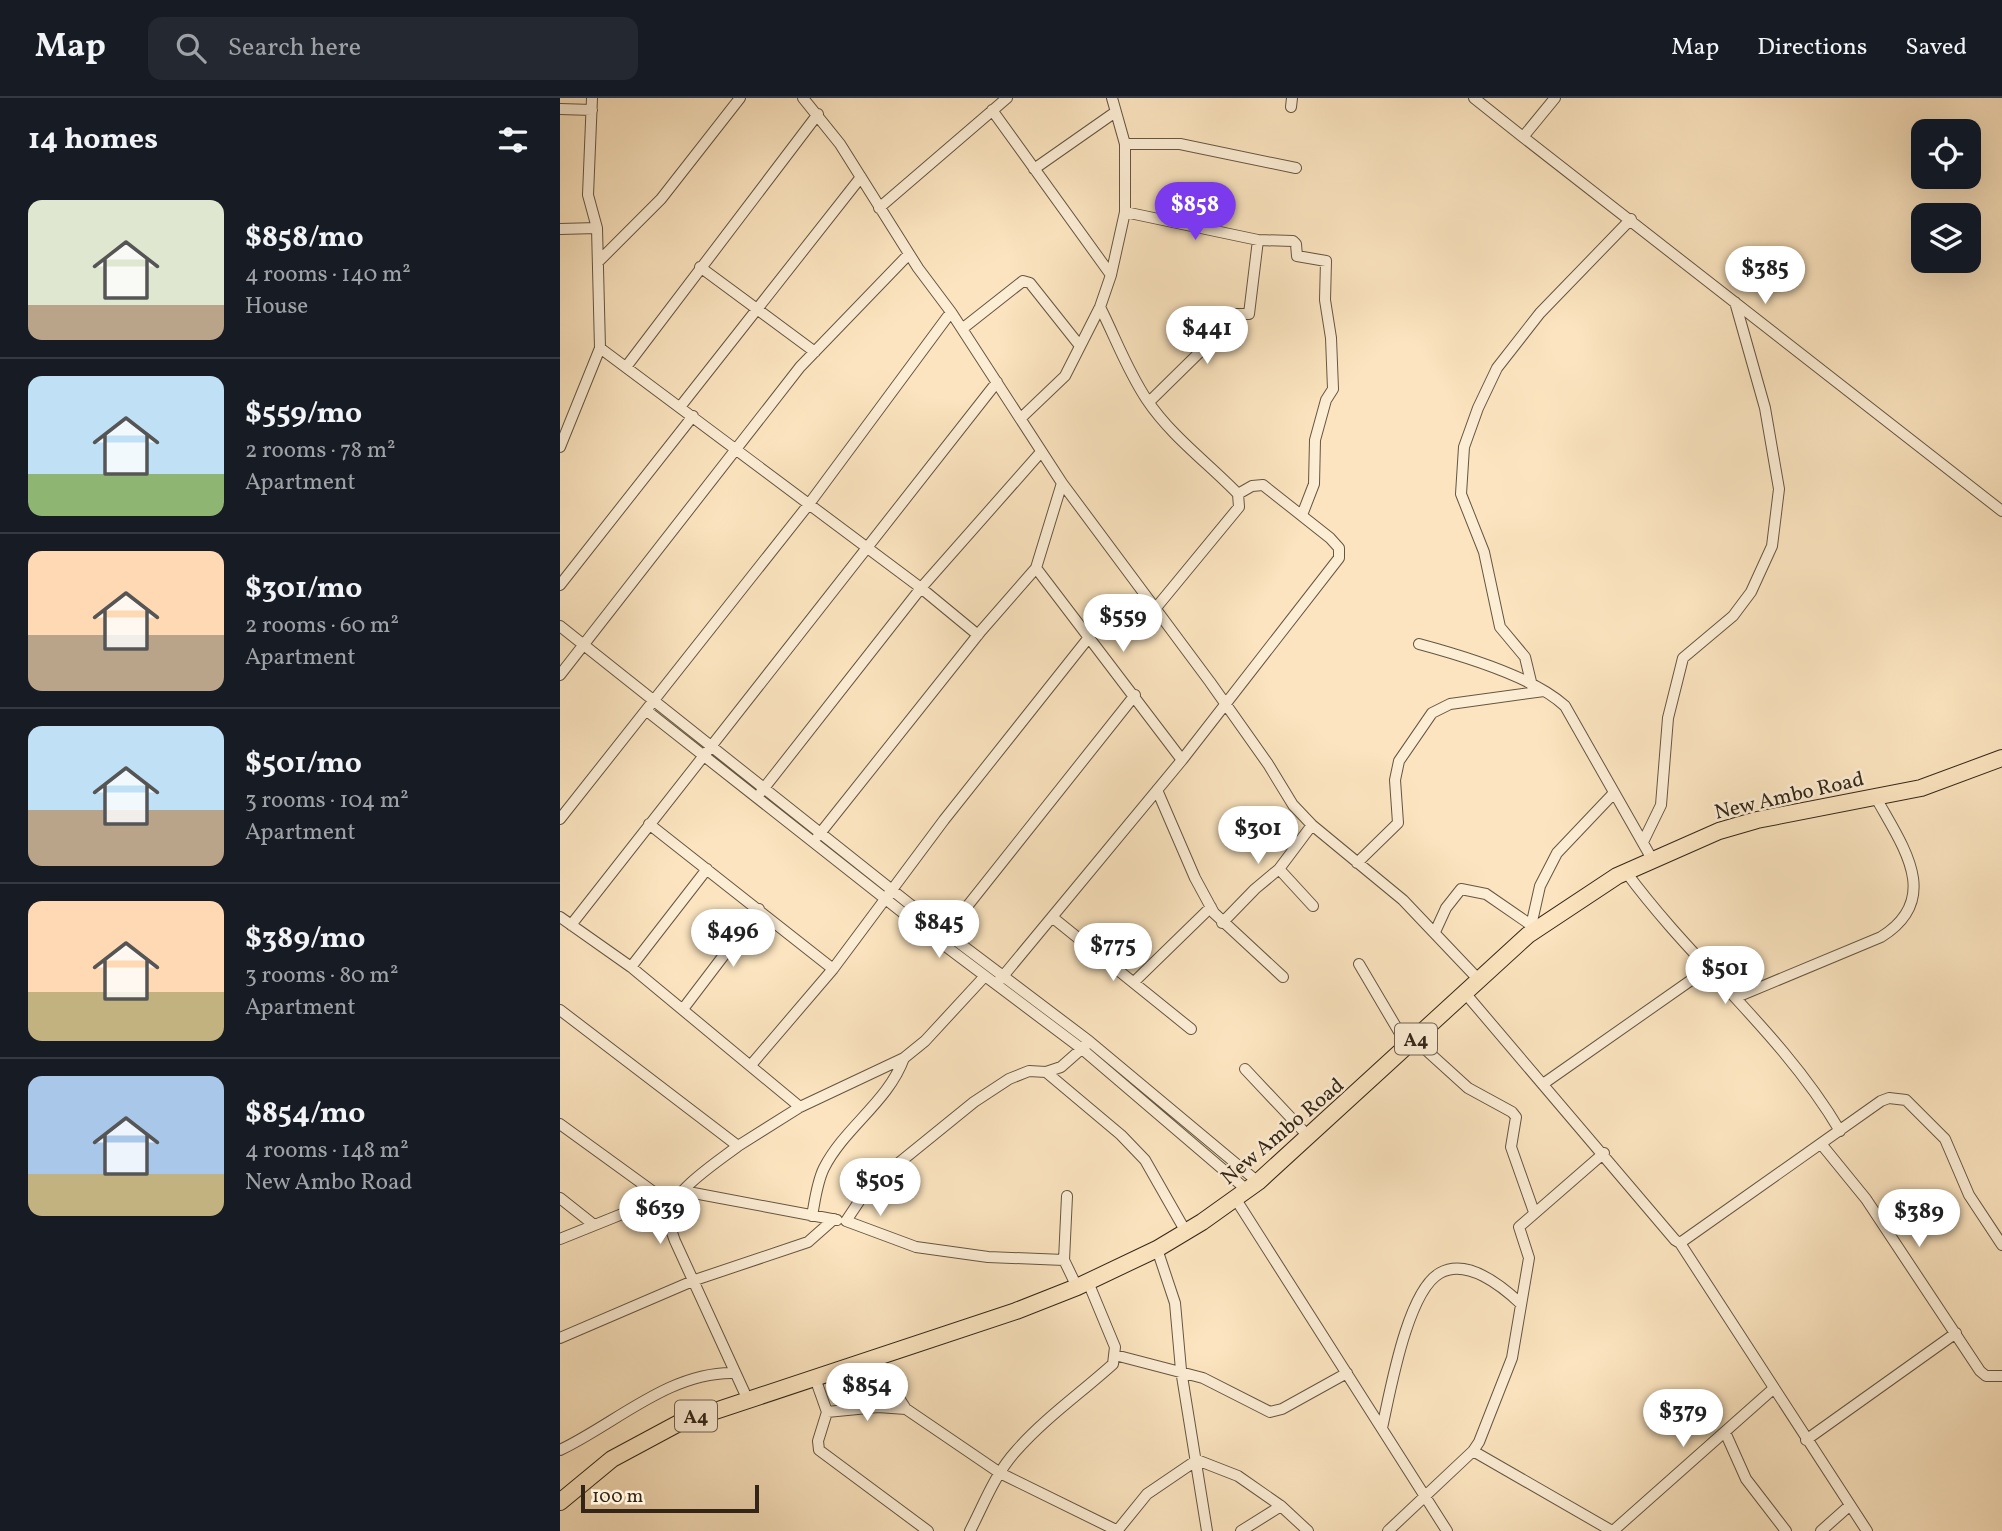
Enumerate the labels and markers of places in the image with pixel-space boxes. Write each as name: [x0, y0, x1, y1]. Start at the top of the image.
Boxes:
pin: $858: [1154, 183, 1236, 242]
pin: $385: [1724, 246, 1806, 306]
pin: $441: [1166, 306, 1248, 366]
pin: $559: [1082, 594, 1164, 654]
pin: $301: [1217, 806, 1299, 866]
pin: $845: [898, 900, 980, 960]
pin: $496: [692, 910, 774, 969]
pin: $775: [1072, 924, 1154, 983]
pin: $501: [1684, 946, 1766, 1006]
pin: $505: [839, 1158, 921, 1218]
pin: $639: [619, 1186, 701, 1246]
pin: $389: [1878, 1190, 1960, 1249]
pin: $854: [826, 1364, 908, 1423]
pin: $379: [1642, 1390, 1724, 1449]

